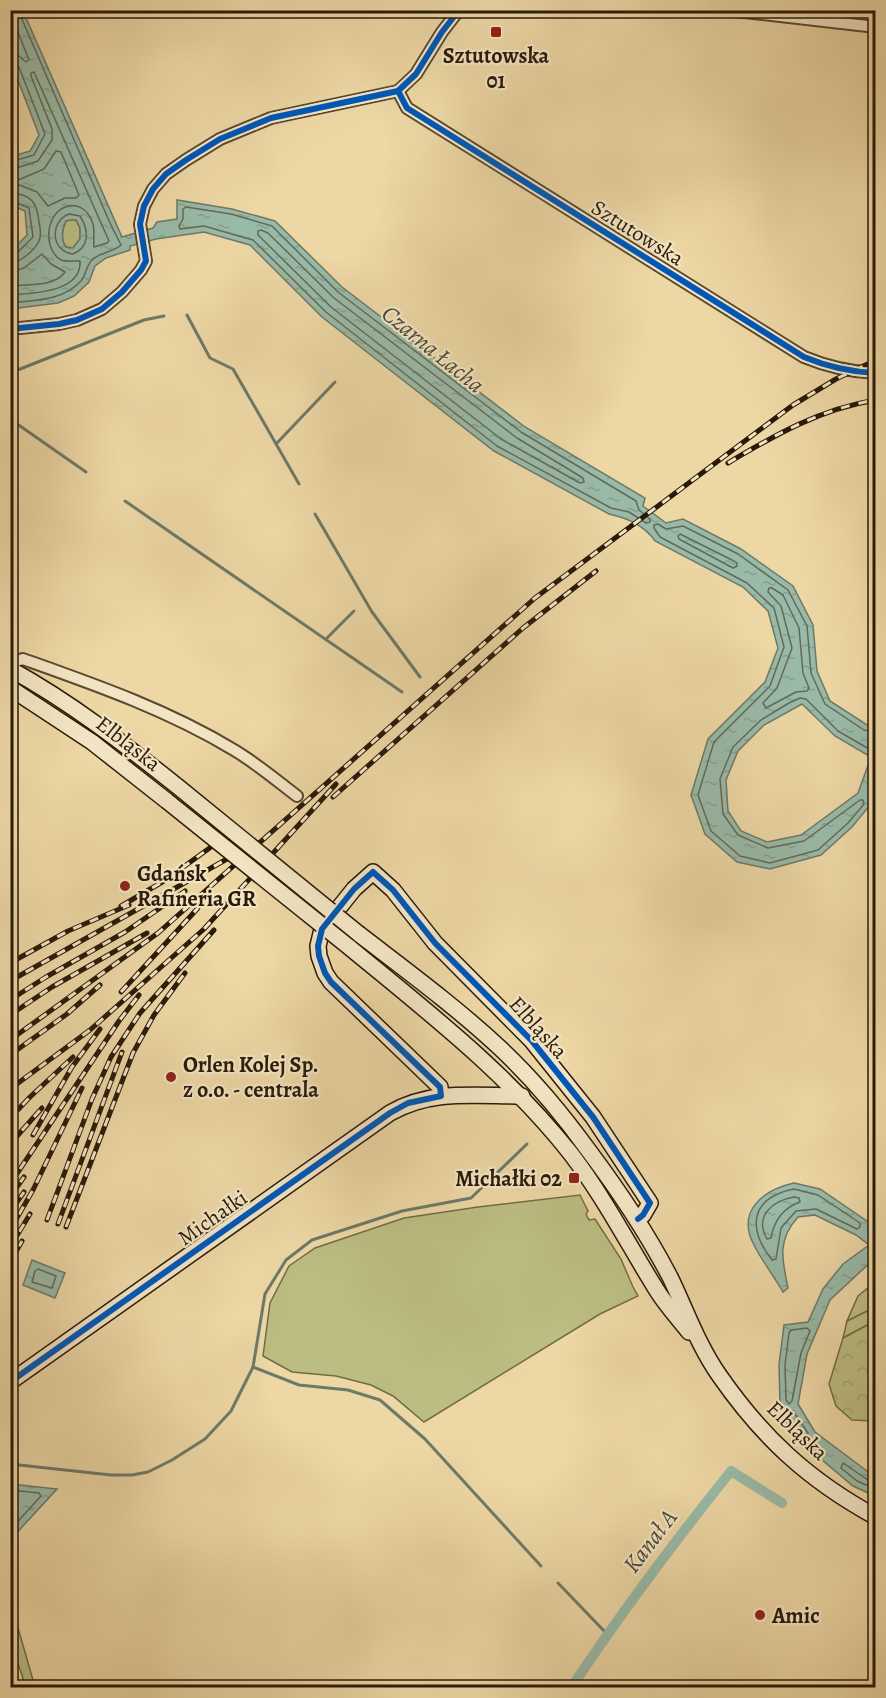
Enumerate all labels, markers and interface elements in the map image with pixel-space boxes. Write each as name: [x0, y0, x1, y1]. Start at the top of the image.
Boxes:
marker: Sztutowska 01: [489, 25, 503, 39]
place label: Sztutowska 01: [443, 41, 550, 96]
street label: Sztutowska: [585, 193, 690, 273]
water label: Czarna Łacha: [375, 298, 491, 400]
street label: Elbląska: [90, 709, 168, 779]
place label: Gdańsk Rafineria GR: [137, 859, 257, 914]
marker: Gdańsk Rafineria GR: [118, 879, 132, 893]
street label: Elbląska: [502, 990, 575, 1066]
place label: Orlen Kolej Sp. z o.o. - centrala: [183, 1050, 319, 1105]
marker: Orlen Kolej Sp. z o.o. - centrala: [164, 1070, 178, 1084]
place label: Michałki 02: [455, 1164, 562, 1194]
marker: Michałki 02: [567, 1171, 581, 1185]
street label: Michałki: [172, 1183, 254, 1253]
street label: Elbląska: [760, 1394, 835, 1468]
water label: Kanał A: [616, 1502, 685, 1579]
place label: Amic: [771, 1601, 820, 1631]
marker: Amic: [753, 1608, 767, 1622]

